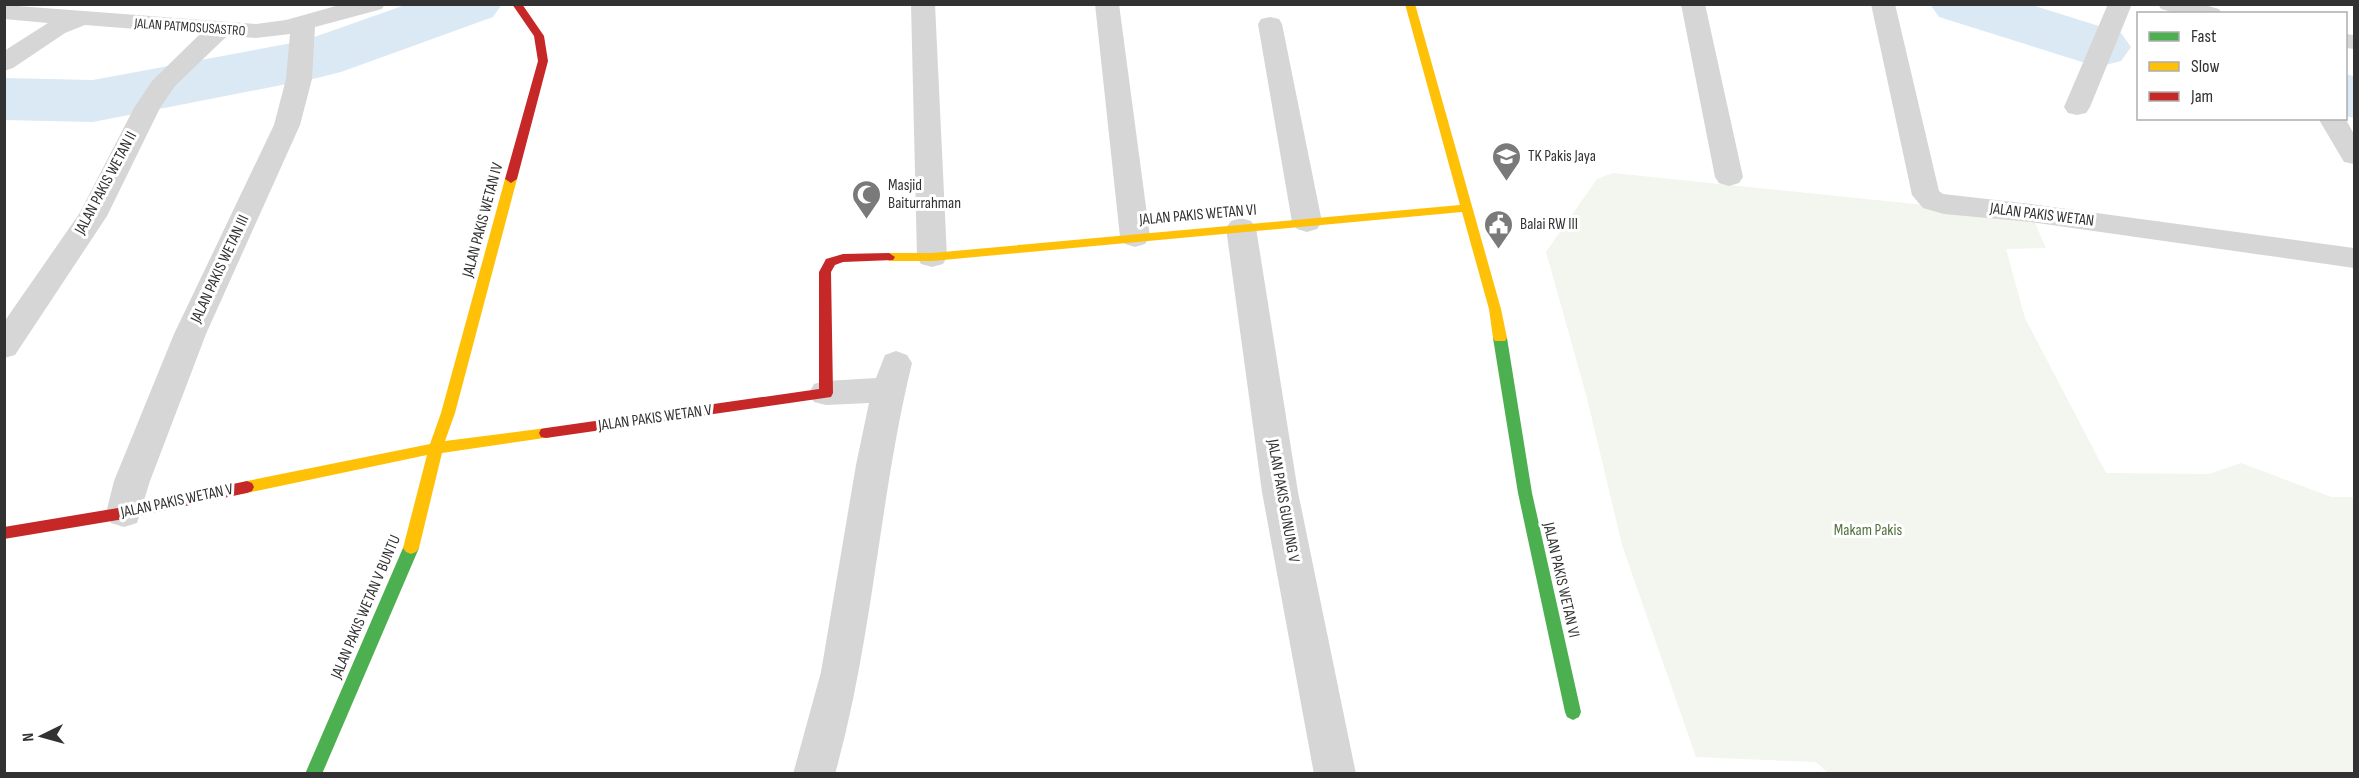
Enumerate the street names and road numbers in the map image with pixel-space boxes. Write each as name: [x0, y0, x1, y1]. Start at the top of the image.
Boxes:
street label: JALAN PATMOSUSASTRO: [133, 15, 246, 39]
street label: JALAN PAKIS WETAN II: [70, 128, 141, 239]
street label: JALAN PAKIS WETAN IV: [458, 160, 508, 280]
street label: JALAN PAKIS WETAN: [1988, 199, 2095, 231]
street label: JALAN PAKIS WETAN VI: [1138, 200, 1257, 230]
street label: JALAN PAKIS WETAN III: [186, 212, 253, 327]
street label: JALAN PAKIS WETAN V: [596, 401, 714, 436]
street label: JALAN PAKIS GUNUNG V: [1263, 437, 1303, 565]
street label: JALAN PAKIS WETAN V: [118, 480, 236, 522]
street label: JALAN PAKIS WETAN VI: [1538, 520, 1583, 639]
street label: JALAN PAKIS WETAN V BUNTU: [327, 532, 405, 683]

